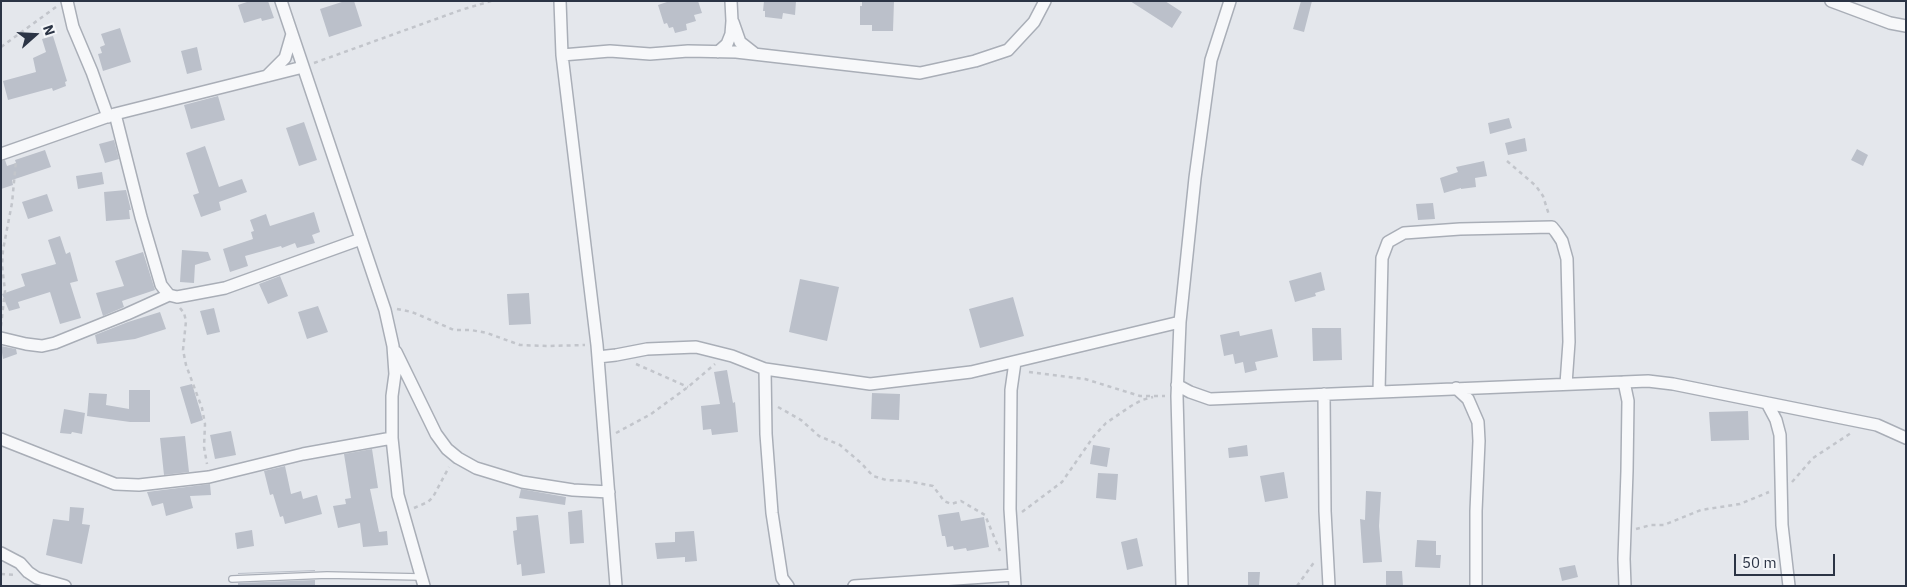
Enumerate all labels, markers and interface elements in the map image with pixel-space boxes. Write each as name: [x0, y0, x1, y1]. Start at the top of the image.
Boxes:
north arrow: [10, 10, 60, 60]
text: N: [39, 22, 59, 38]
scale bar: [1737, 544, 1838, 576]
text: 50 m: [1742, 553, 1777, 572]

